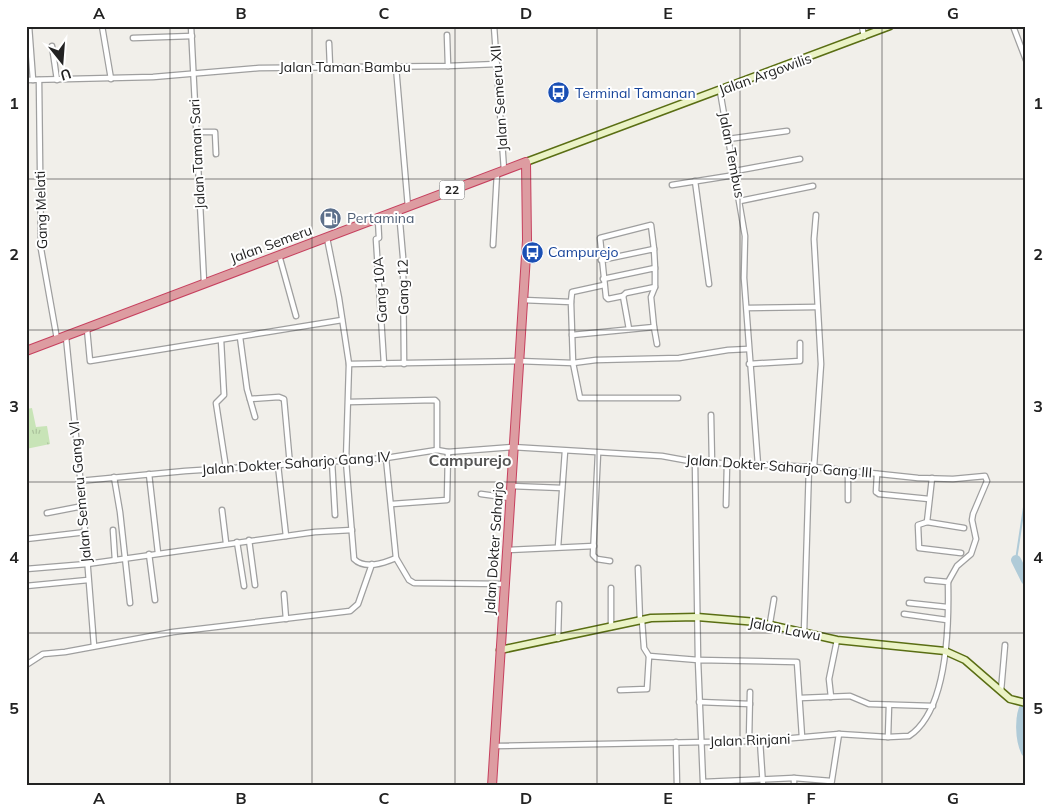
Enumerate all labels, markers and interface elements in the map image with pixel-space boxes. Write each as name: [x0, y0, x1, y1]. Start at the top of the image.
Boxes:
text: A: [93, 3, 105, 23]
text: B: [235, 3, 247, 23]
text: C: [379, 3, 390, 23]
text: D: [520, 3, 532, 23]
text: E: [663, 3, 673, 23]
text: F: [806, 3, 816, 23]
text: G: [947, 3, 959, 23]
north arrow: [38, 38, 88, 88]
street label: Jalan Semeru XII: [486, 44, 512, 152]
street label: Jalan Argowilis: [716, 49, 814, 99]
street label: Jalan Taman Bambu: [279, 58, 411, 76]
text: U: [58, 64, 73, 85]
bus stop icon: Terminal Tamanan: [547, 81, 571, 105]
place label: Terminal Tamanan: [575, 84, 696, 102]
text: 1: [9, 93, 19, 113]
text: 1: [1033, 93, 1043, 113]
street label: Jalan Taman Sari: [185, 98, 209, 210]
street label: Jalan Tembus: [715, 110, 749, 200]
street label: Gang Melati: [31, 170, 51, 250]
road number: 22: [440, 180, 464, 200]
fuel station icon: Pertamina: [319, 206, 343, 230]
place label: Pertamina: [347, 209, 414, 227]
street label: Jalan Semeru: [228, 221, 314, 267]
bus stop icon: Campurejo: [520, 240, 544, 264]
place label: Campurejo: [548, 243, 618, 261]
text: 2: [9, 244, 19, 264]
text: 2: [1033, 244, 1043, 264]
street label: Gang 10A: [369, 256, 391, 324]
street label: Gang 12: [394, 259, 412, 315]
text: 3: [9, 396, 19, 416]
text: 3: [1033, 396, 1043, 416]
street label: Jalan Semeru Gang VI: [65, 420, 95, 564]
street label: Jalan Dokter Saharjo Gang IV: [201, 447, 391, 479]
district label: Campurejo: [428, 450, 512, 470]
street label: Jalan Dokter Saharjo Gang III: [685, 451, 873, 481]
street label: Jalan Dokter Saharjo: [480, 481, 508, 615]
text: 4: [9, 547, 19, 567]
text: 4: [1033, 547, 1043, 567]
street label: Jalan Lawu: [748, 613, 822, 645]
text: 5: [9, 698, 19, 718]
text: 5: [1033, 698, 1043, 718]
street label: Jalan Rinjani: [709, 730, 791, 750]
text: A: [93, 788, 105, 808]
text: B: [235, 788, 247, 808]
text: C: [379, 788, 390, 808]
text: D: [520, 788, 532, 808]
text: E: [663, 788, 673, 808]
text: F: [806, 788, 816, 808]
text: G: [947, 788, 959, 808]

